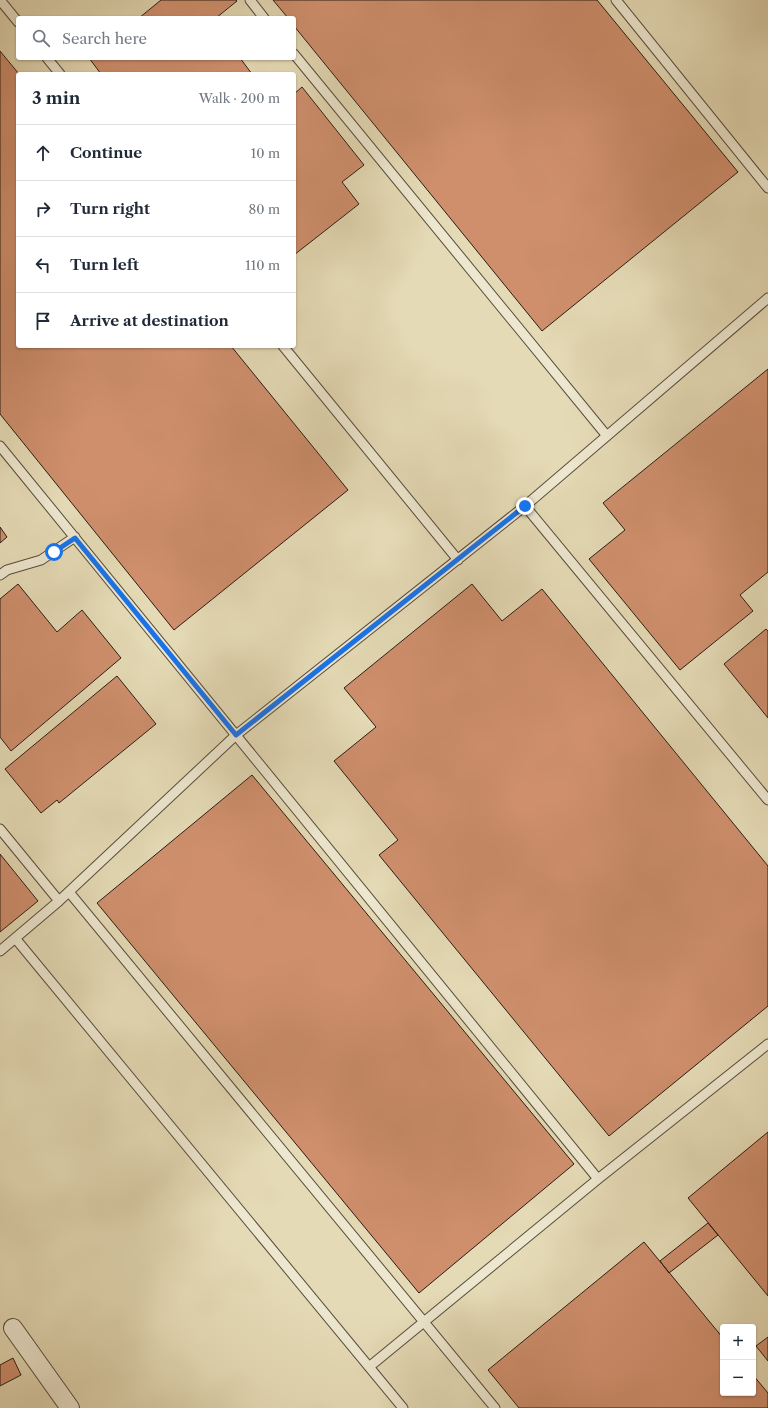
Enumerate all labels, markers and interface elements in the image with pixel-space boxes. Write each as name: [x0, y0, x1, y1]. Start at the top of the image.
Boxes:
search box: [16, 16, 296, 60]
icon: search: [30, 27, 52, 49]
text: Search here: [62, 29, 147, 48]
text: 3 min: [32, 88, 81, 108]
text: Walk · 200 m: [199, 90, 280, 106]
icon: ahead: [32, 142, 54, 164]
text: Continue: [70, 143, 142, 162]
text: 10 m: [251, 145, 280, 161]
icon: right: [32, 198, 54, 220]
text: Turn right: [70, 199, 150, 218]
text: 80 m: [248, 201, 280, 217]
icon: left: [32, 254, 54, 276]
text: Turn left: [70, 255, 139, 274]
text: 110 m: [245, 257, 280, 273]
icon: arrive: [32, 310, 54, 332]
text: Arrive at destination: [70, 311, 229, 330]
route end: [516, 497, 534, 515]
route start: [45, 543, 63, 561]
map controls: [720, 1324, 756, 1396]
button: +: [720, 1324, 756, 1360]
button: −: [720, 1360, 756, 1396]

